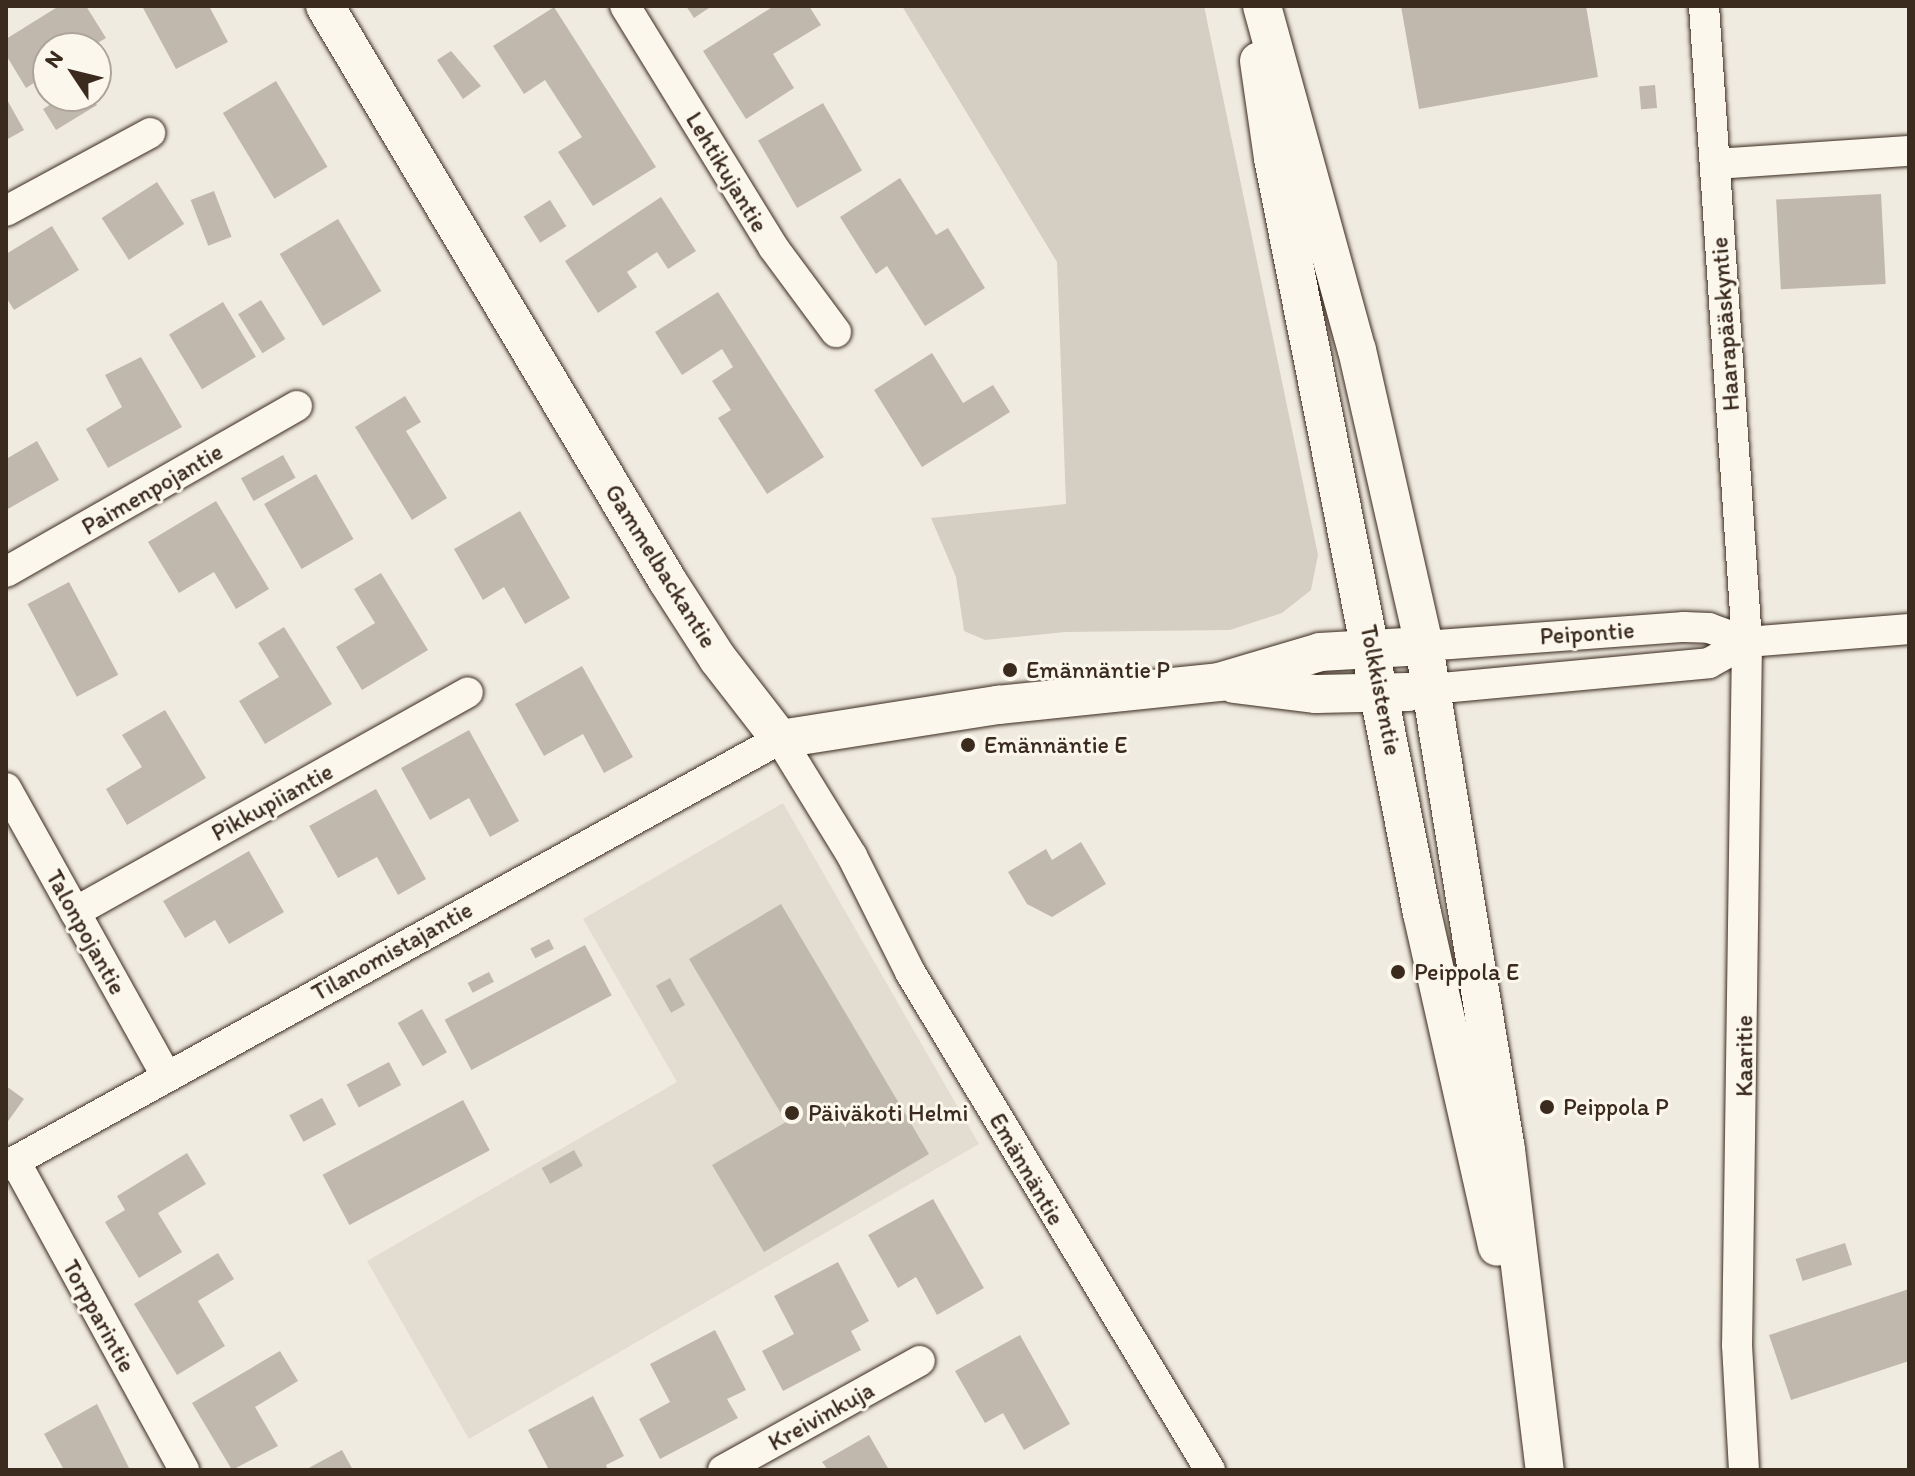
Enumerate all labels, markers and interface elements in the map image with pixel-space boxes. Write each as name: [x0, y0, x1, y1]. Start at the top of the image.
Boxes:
north arrow: [32, 32, 112, 112]
text: N: [38, 45, 69, 73]
street label: Lehtikujantie: [680, 107, 774, 237]
street label: Haarapääskyntie: [1705, 236, 1745, 412]
street label: Paimenpojantie: [76, 437, 228, 541]
street label: Gammelbackantie: [599, 479, 723, 653]
street label: Peipontie: [1539, 615, 1635, 651]
street label: Tolkkistentie: [1354, 622, 1408, 758]
place label: Emännäntie P: [1026, 656, 1170, 684]
marker: Emännäntie P: [1001, 661, 1019, 679]
place label: Emännäntie E: [984, 731, 1128, 759]
marker: Emännäntie E: [959, 736, 977, 754]
street label: Pikkupiiantie: [206, 757, 338, 847]
street label: Talonpojantie: [40, 865, 132, 999]
street label: Tilanomistajantie: [307, 895, 477, 1007]
place label: Peippola E: [1414, 958, 1519, 986]
marker: Peippola E: [1389, 963, 1407, 981]
street label: Kaaritie: [1730, 1015, 1758, 1097]
place label: Peippola P: [1563, 1093, 1669, 1121]
marker: Peippola P: [1538, 1098, 1556, 1116]
place label: Päiväkoti Helmi: [808, 1099, 968, 1127]
marker: Päiväkoti Helmi: [783, 1104, 801, 1122]
street label: Emännäntie: [983, 1108, 1071, 1230]
street label: Torpparintie: [56, 1255, 142, 1377]
street label: Kreivinkuja: [763, 1375, 879, 1457]

